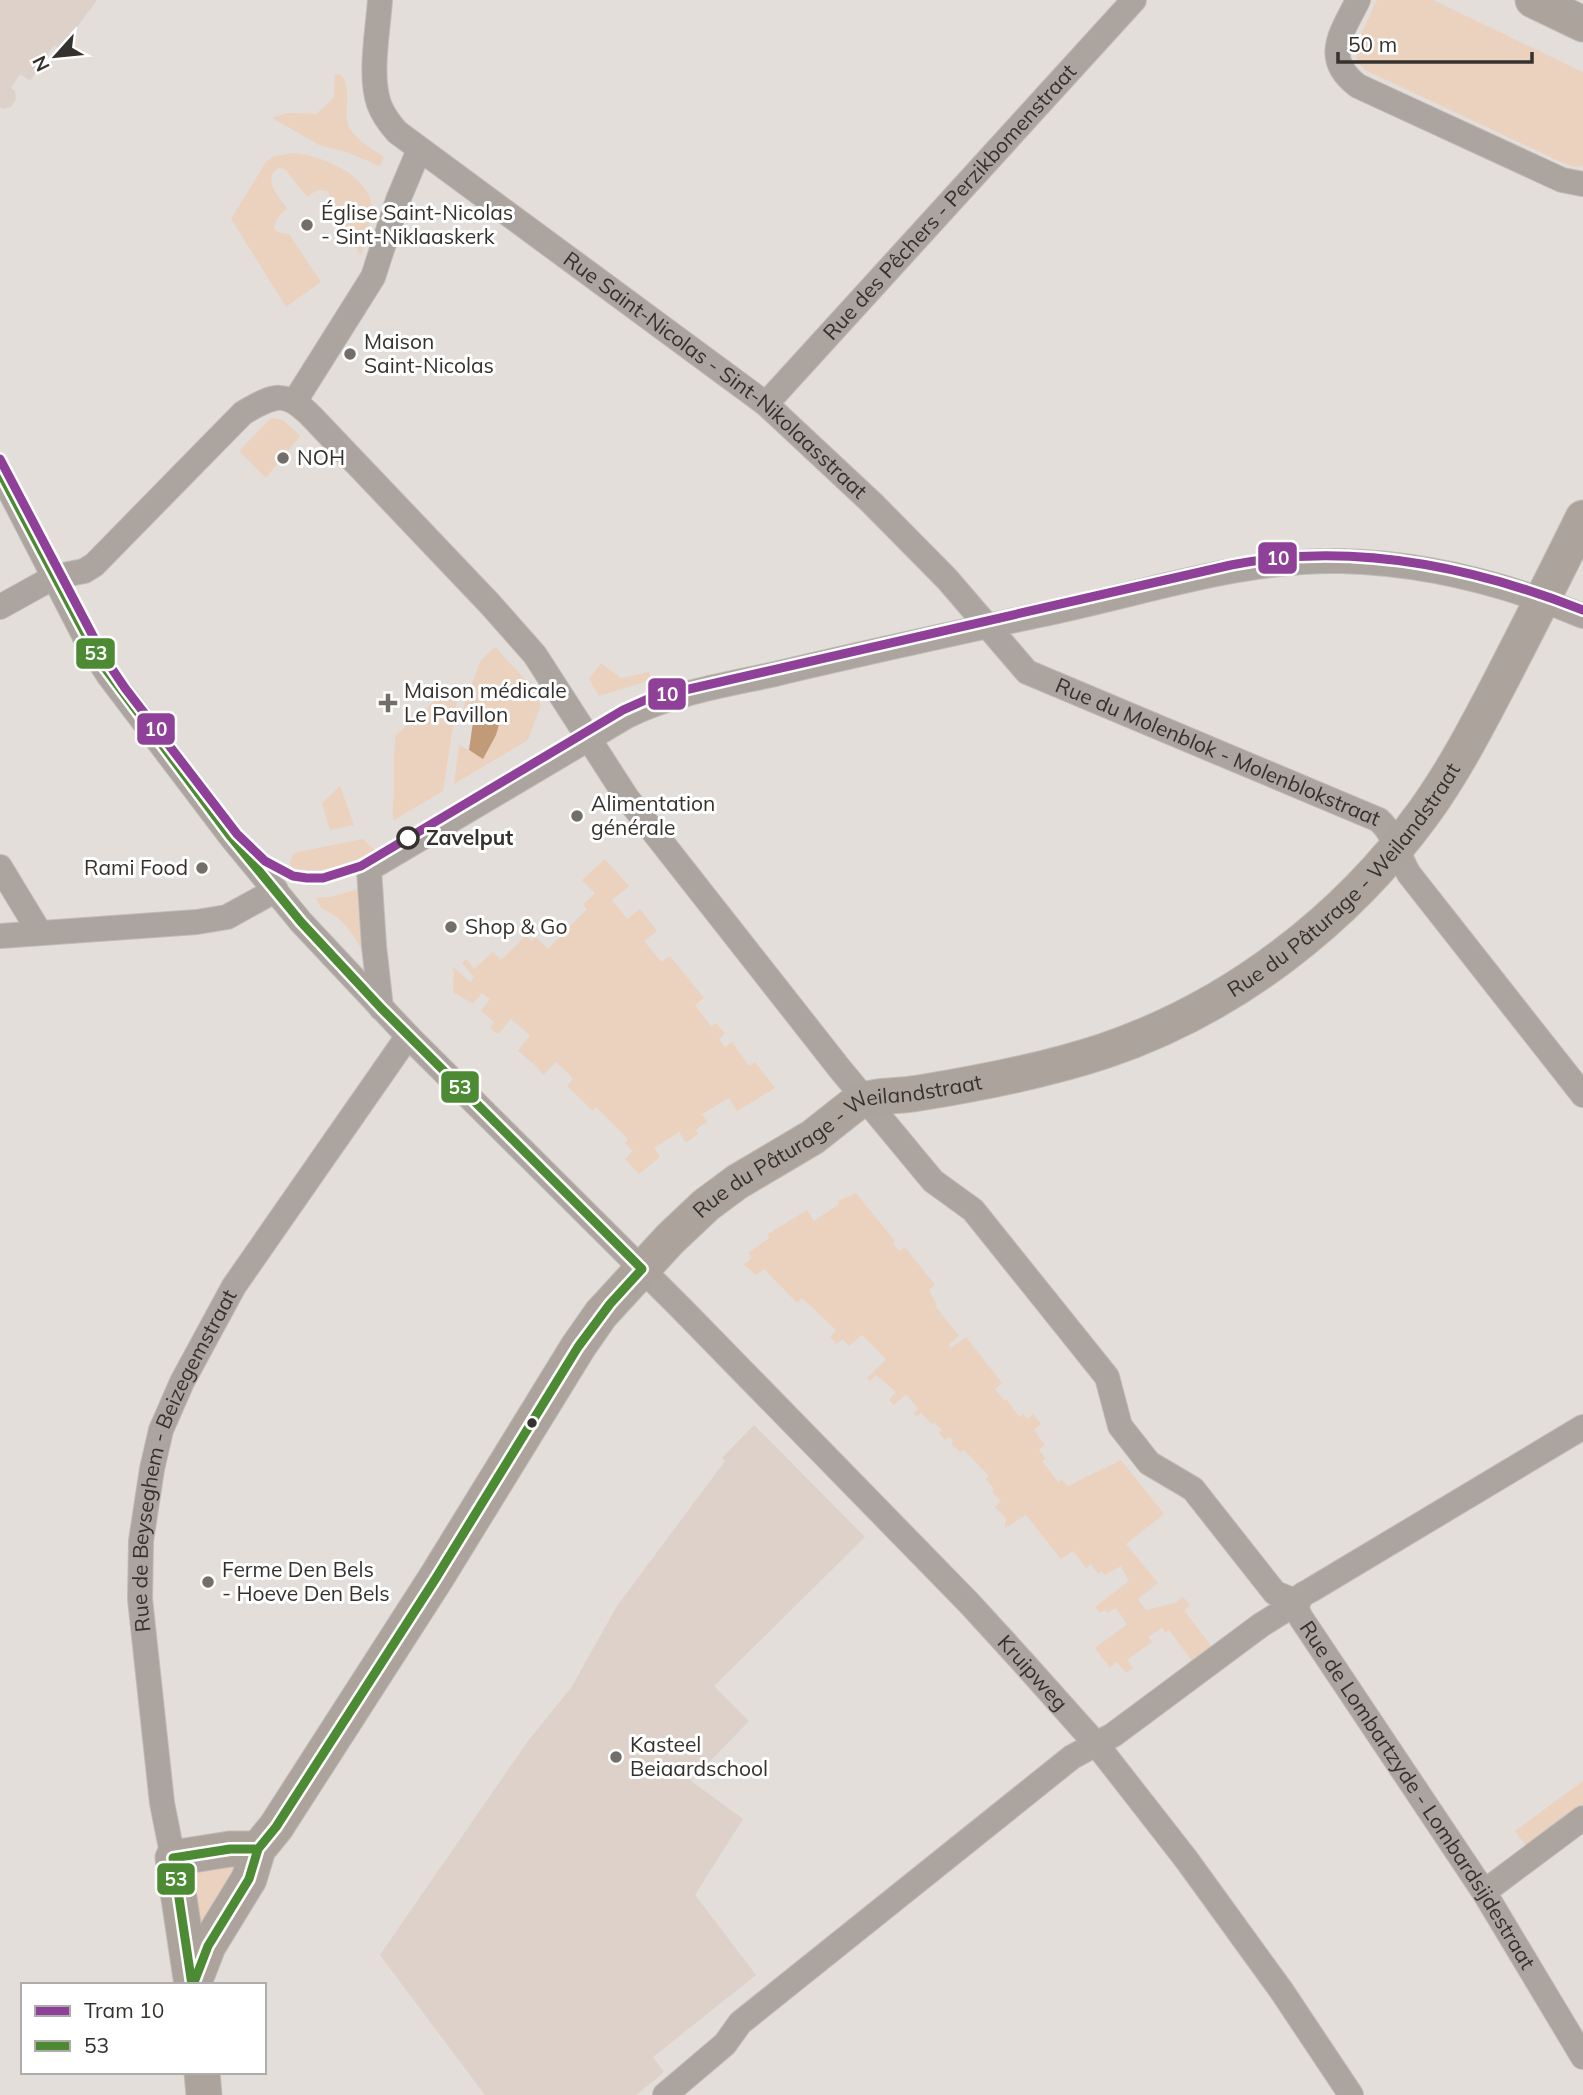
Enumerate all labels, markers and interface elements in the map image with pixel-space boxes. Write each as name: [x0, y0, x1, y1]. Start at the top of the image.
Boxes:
north arrow: [21, 21, 91, 91]
scale bar: [1338, 21, 1532, 65]
text: 50 m: [1348, 31, 1397, 57]
text: N: [27, 52, 55, 76]
street label: Rue des Pêchers - Perzikbomenstraat: [817, 58, 1081, 345]
place label: Église Saint-Nicolas - Sint-Niklaaskerk: [321, 199, 513, 249]
marker: Église Saint-Nicolas - Sint-Niklaaskerk: [299, 217, 315, 233]
street label: Rue Saint-Nicolas - Sint-Nikolaasstraat: [559, 245, 873, 504]
place label: Maison Saint-Nicolas: [364, 328, 494, 378]
marker: Maison Saint-Nicolas: [342, 346, 358, 362]
place label: NOH: [297, 444, 345, 470]
marker: NOH: [275, 450, 291, 466]
line badge: 10: [1257, 541, 1298, 575]
text: 10: [1267, 546, 1289, 570]
line badge: 53: [75, 637, 116, 670]
text: 53: [85, 641, 107, 665]
street label: Rue du Molenblok - Molenblokstraat: [1052, 672, 1384, 831]
place label: Maison médicale Le Pavillon: [404, 677, 567, 727]
line badge: 10: [647, 677, 687, 711]
text: 10: [656, 682, 678, 706]
marker: Maison médicale Le Pavillon: [378, 693, 398, 713]
line badge: 10: [136, 712, 176, 746]
text: 10: [145, 717, 167, 741]
street label: Rue du Pâturage - Weilandstraat: [1222, 758, 1465, 1002]
place label: Alimentation générale: [591, 790, 715, 840]
marker: Alimentation générale: [569, 808, 585, 824]
place label: Zavelput: [426, 824, 513, 850]
marker: Zavelput: [397, 827, 419, 849]
place label: Rami Food: [84, 854, 188, 880]
marker: Rami Food: [194, 860, 210, 876]
place label: Shop & Go: [465, 913, 567, 939]
marker: Shop & Go: [443, 919, 459, 935]
street label: Rue du Pâturage - Weilandstraat: [687, 1068, 984, 1223]
line badge: 53: [440, 1070, 480, 1104]
text: 53: [449, 1075, 471, 1099]
street label: Rue de Beyseghem - Beizegemstraat: [126, 1285, 242, 1633]
unlabelled marker: [525, 1416, 539, 1430]
place label: Ferme Den Bels - Hoeve Den Bels: [222, 1556, 390, 1606]
marker: Ferme Den Bels - Hoeve Den Bels: [200, 1574, 216, 1590]
street label: Rue de Lombartzyde - Lombardsijdestraat: [1295, 1616, 1541, 1974]
street label: Kruipweg: [993, 1629, 1074, 1715]
place label: Kasteel Beiaardschool: [630, 1731, 768, 1781]
marker: Kasteel Beiaardschool: [608, 1749, 624, 1765]
line badge: 53: [156, 1862, 196, 1896]
text: 53: [165, 1867, 187, 1891]
legend: [21, 1983, 266, 2074]
text: Tram 10: [84, 1997, 164, 2023]
text: 53: [84, 2032, 109, 2058]

